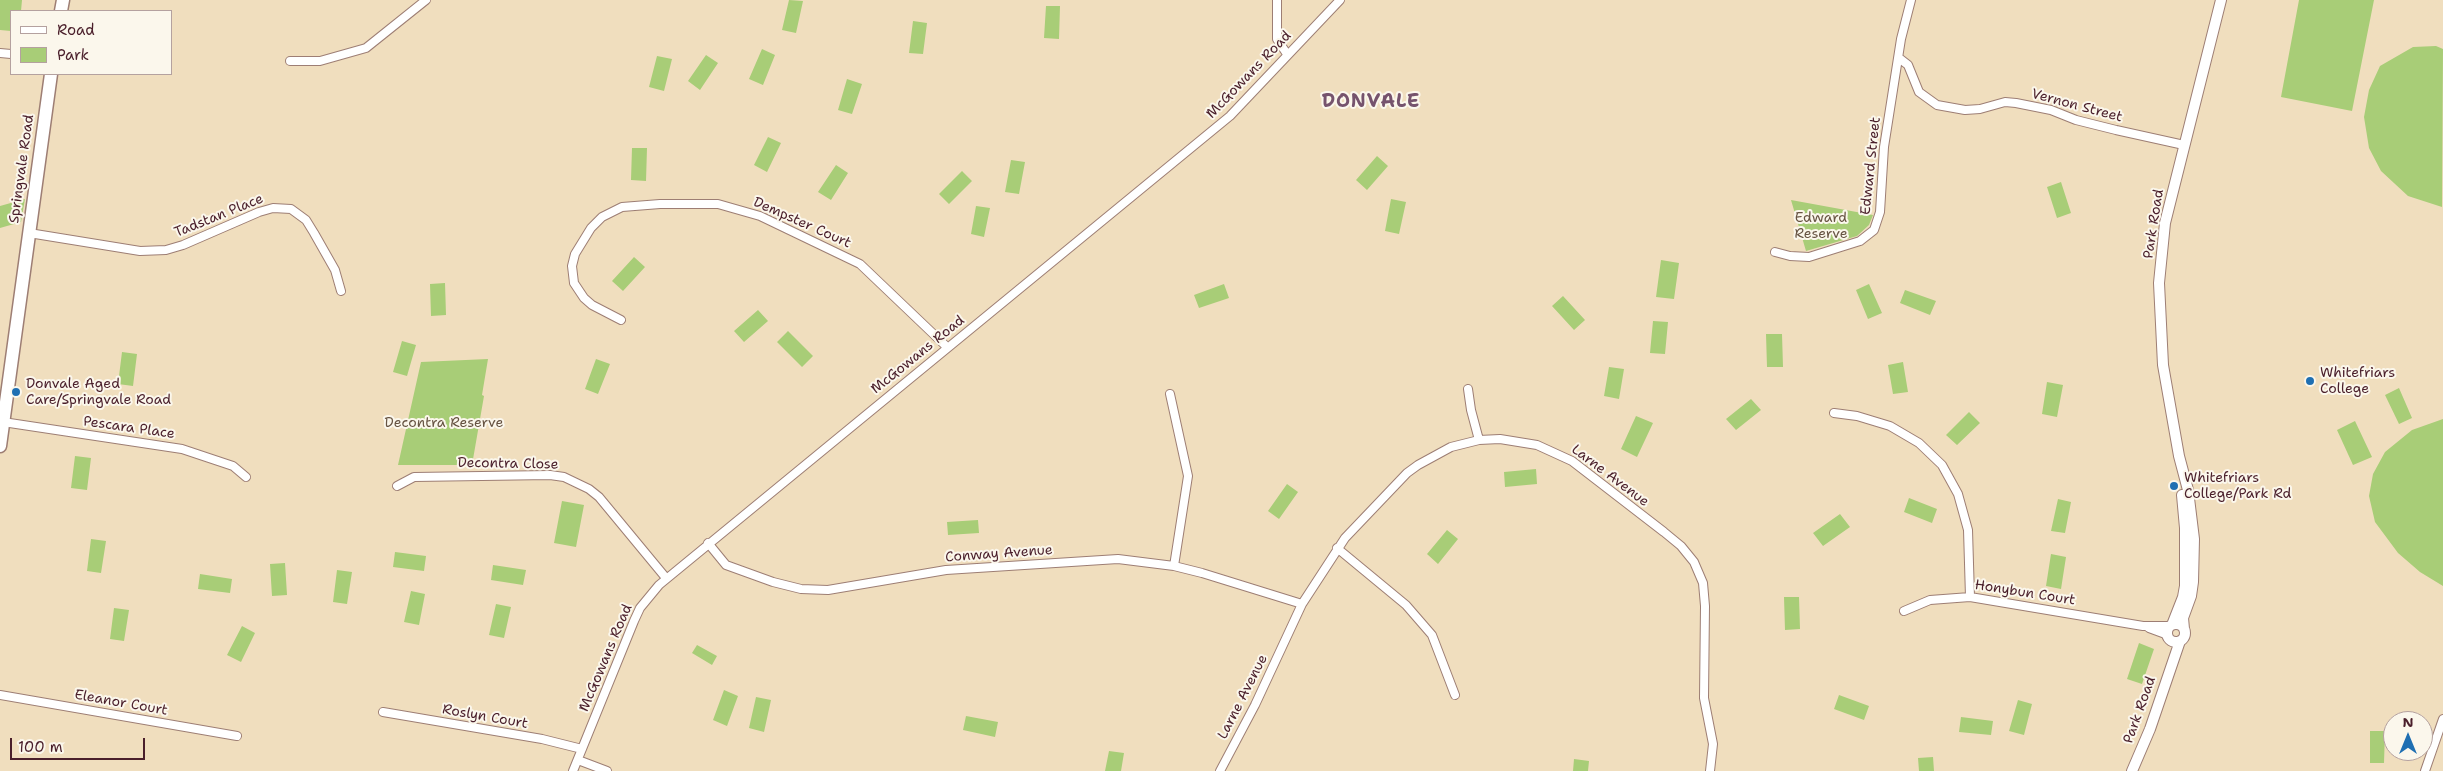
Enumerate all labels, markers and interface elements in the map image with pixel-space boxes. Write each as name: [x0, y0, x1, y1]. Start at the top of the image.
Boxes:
legend: [10, 10, 172, 75]
text: Road: [57, 20, 95, 40]
street label: McGowans Road: [1203, 28, 1295, 122]
text: Park: [57, 45, 89, 65]
street label: Vernon Street: [2030, 86, 2124, 126]
district label: DONVALE: [1321, 91, 1421, 113]
street label: Springvale Road: [6, 114, 38, 224]
street label: Edward Street: [1858, 116, 1884, 216]
street label: Park Road: [2140, 188, 2168, 260]
street label: Tadstan Place: [172, 191, 266, 241]
street label: Dempster Court: [751, 194, 853, 252]
park label: Edward Reserve: [1794, 210, 1848, 242]
street label: McGowans Road: [868, 312, 968, 398]
place label: Whitefriars College: [2320, 365, 2395, 398]
marker: Whitefriars College: [2304, 375, 2316, 387]
place label: Donvale Aged Care/Springvale Road: [26, 376, 171, 408]
marker: Donvale Aged Care/Springvale Road: [10, 386, 22, 398]
street label: Pescara Place: [82, 413, 176, 443]
park label: Decontra Reserve: [385, 415, 503, 431]
street label: Larne Avenue: [1568, 441, 1652, 511]
street label: Decontra Close: [457, 455, 559, 473]
place label: Whitefriars College/Park Rd: [2184, 470, 2291, 502]
marker: Whitefriars College/Park Rd: [2168, 480, 2180, 492]
street label: Conway Avenue: [945, 542, 1053, 566]
street label: Honybun Court: [1973, 577, 2077, 609]
street label: McGowans Road: [576, 602, 636, 714]
street label: Larne Avenue: [1214, 652, 1272, 742]
street label: Park Road: [2120, 674, 2160, 746]
street label: Eleanor Court: [73, 687, 169, 719]
street label: Roslyn Court: [441, 701, 529, 733]
north arrow: [2383, 711, 2433, 761]
text: N: [2402, 713, 2414, 731]
scale bar: [12, 728, 148, 760]
text: 100 m: [18, 737, 63, 757]

